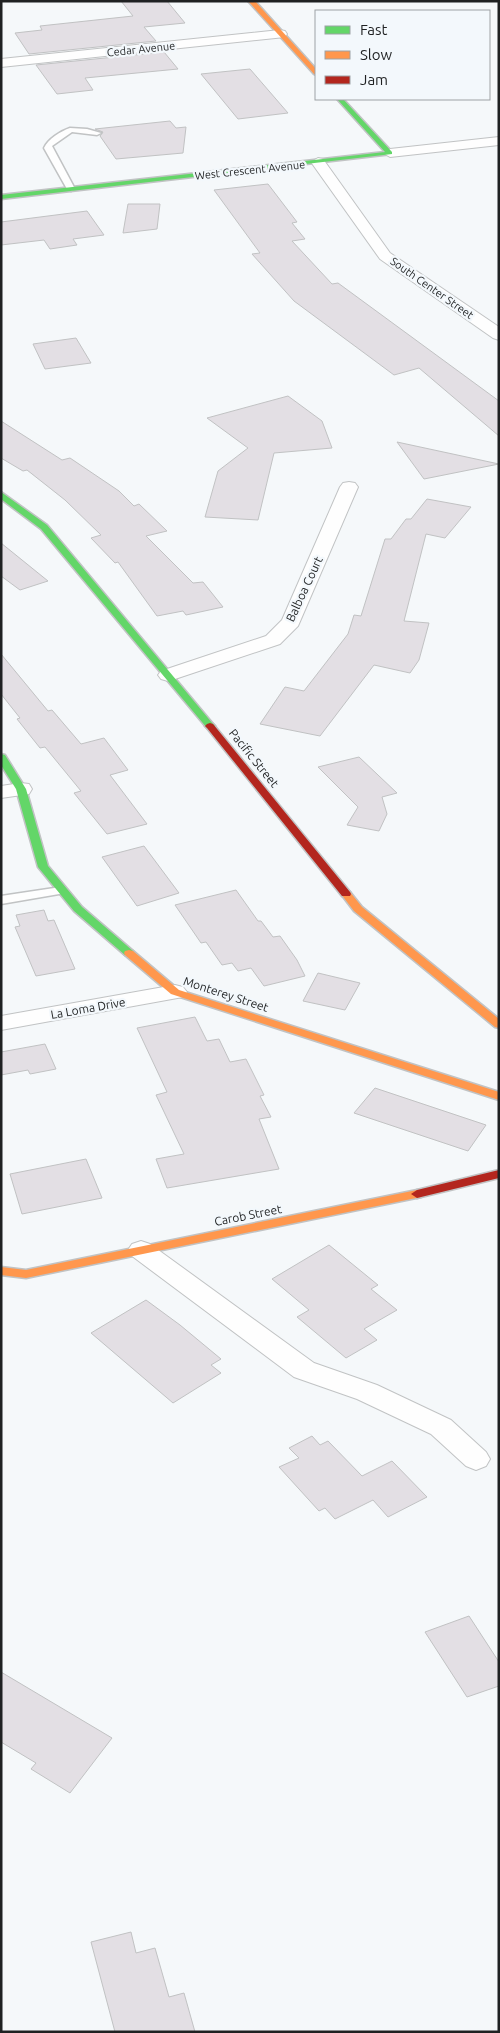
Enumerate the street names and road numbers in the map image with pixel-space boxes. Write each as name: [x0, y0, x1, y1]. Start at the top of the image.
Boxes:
street label: Cedar Avenue: [106, 39, 176, 59]
street label: West Crescent Avenue: [194, 158, 306, 182]
street label: South Center Street: [388, 255, 476, 322]
street label: Balboa Court: [283, 554, 325, 624]
street label: Pacific Street: [227, 726, 282, 790]
street label: Monterey Street: [182, 974, 271, 1014]
street label: La Loma Drive: [50, 995, 126, 1021]
street label: Carob Street: [213, 1202, 283, 1228]

